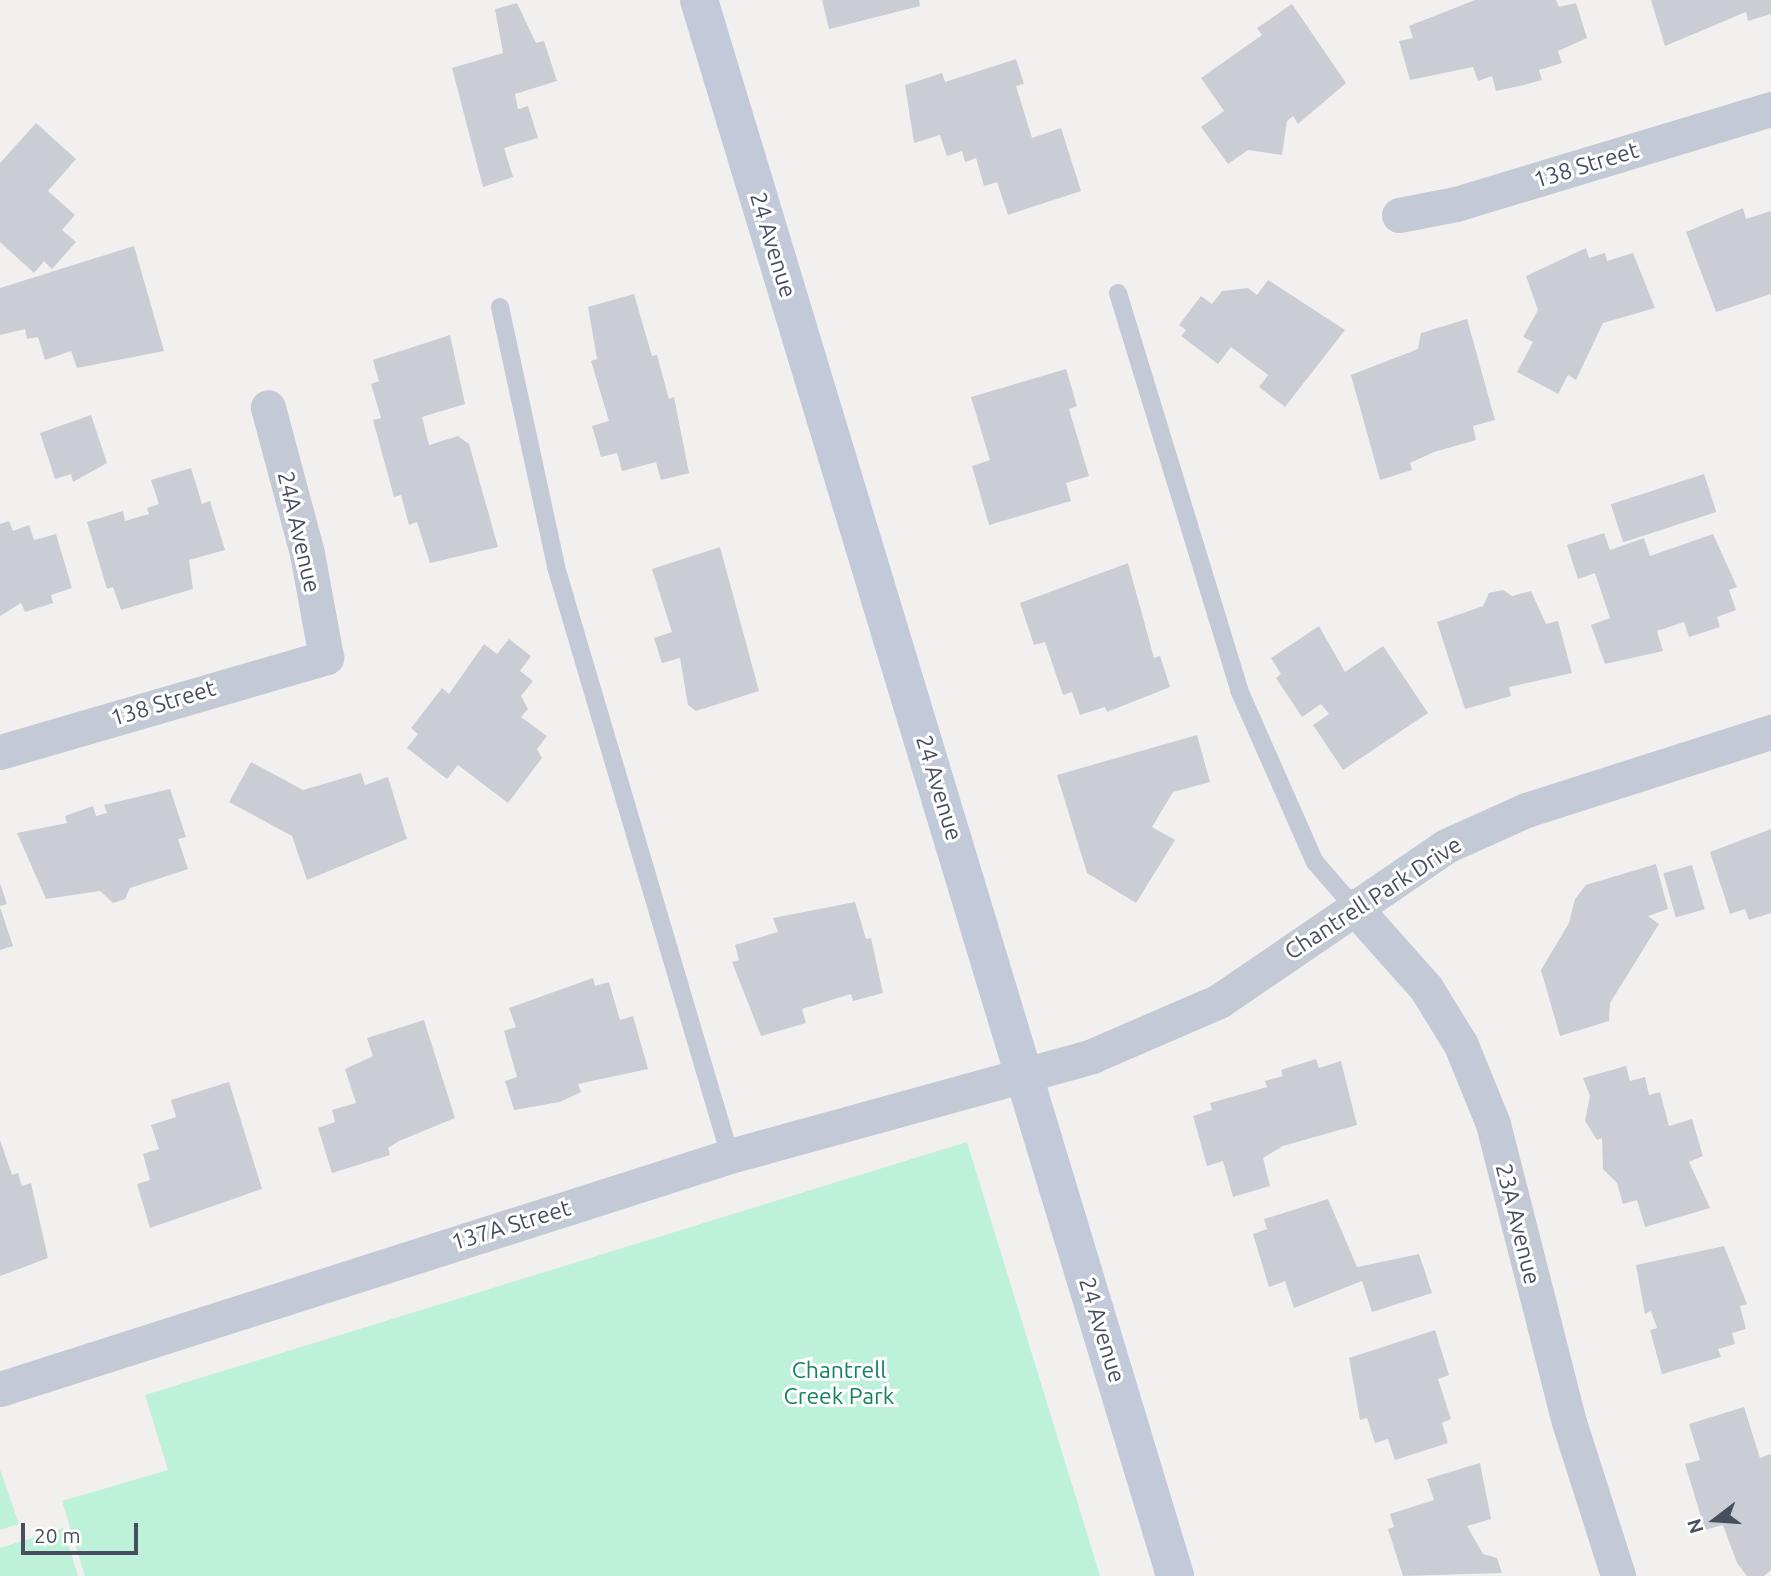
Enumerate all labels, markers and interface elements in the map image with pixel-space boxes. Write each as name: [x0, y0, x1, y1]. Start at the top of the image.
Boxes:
street label: 138 Street: [1530, 136, 1642, 194]
street label: 24 Avenue: [744, 189, 802, 301]
street label: 24A Avenue: [272, 469, 326, 595]
street label: 138 Street: [107, 674, 219, 732]
street label: 24 Avenue: [910, 732, 968, 844]
street label: Chantrell Park Drive: [1279, 831, 1467, 965]
street label: 23A Avenue: [1490, 1161, 1546, 1287]
street label: 137A Street: [448, 1194, 574, 1256]
street label: 24 Avenue: [1073, 1274, 1131, 1386]
park label: Chantrell Creek Park: [784, 1356, 894, 1410]
north arrow: [1680, 1485, 1750, 1555]
scale bar: [24, 1510, 142, 1554]
text: N: [1682, 1516, 1708, 1536]
text: 20 m: [34, 1523, 81, 1547]

